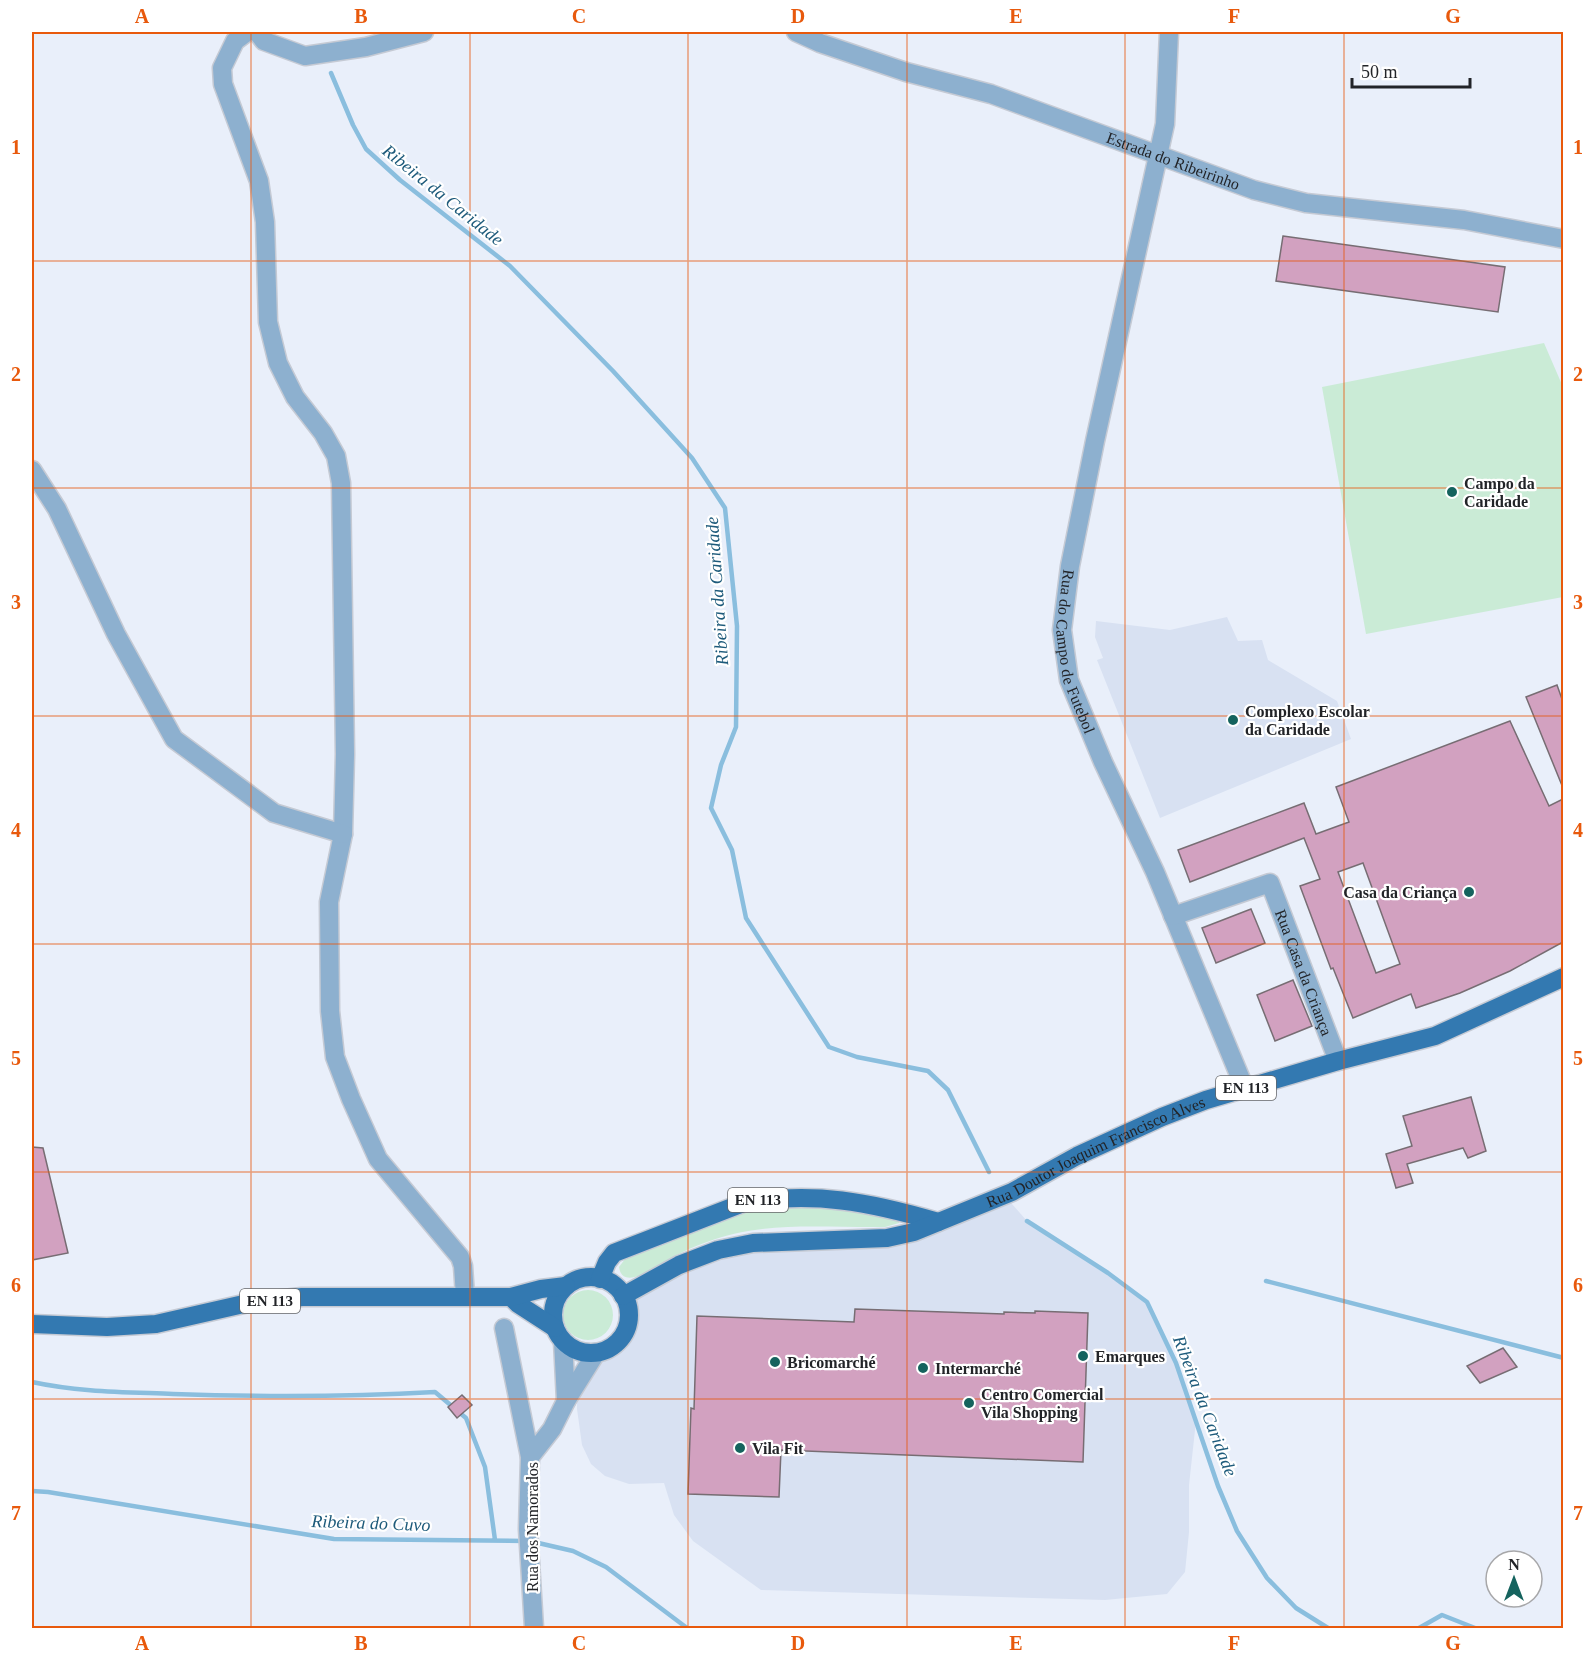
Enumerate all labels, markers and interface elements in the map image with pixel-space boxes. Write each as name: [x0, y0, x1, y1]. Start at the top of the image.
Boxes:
text: A: [135, 5, 150, 27]
text: B: [354, 5, 368, 27]
text: C: [572, 5, 586, 27]
text: D: [791, 5, 805, 27]
text: E: [1009, 5, 1023, 27]
text: F: [1228, 5, 1240, 27]
text: G: [1445, 5, 1461, 27]
scale bar: [1352, 51, 1470, 89]
text: 50 m: [1361, 62, 1398, 82]
street label: Estrada do Ribeirinho: [1104, 129, 1242, 193]
text: 1: [11, 136, 21, 158]
text: 1: [1573, 136, 1583, 158]
water label: Ribeira da Caridade: [378, 140, 507, 250]
text: 2: [11, 363, 21, 385]
text: 2: [1573, 363, 1583, 385]
place label: Campo da Caridade: [1464, 475, 1535, 510]
marker: Campo da Caridade: [1445, 485, 1459, 499]
water label: Ribeira da Caridade: [702, 516, 732, 667]
street label: Rua do Campo de Futebol: [1053, 569, 1098, 736]
text: 3: [11, 591, 21, 613]
text: 3: [1573, 591, 1583, 613]
place label: Complexo Escolar da Caridade: [1245, 703, 1370, 738]
marker: Complexo Escolar da Caridade: [1226, 713, 1240, 727]
text: 4: [11, 819, 21, 841]
text: 4: [1573, 819, 1583, 841]
place label: Casa da Criança: [1343, 884, 1457, 902]
marker: Casa da Criança: [1462, 885, 1476, 899]
street label: Rua Casa da Criança: [1272, 907, 1335, 1038]
text: 5: [11, 1047, 21, 1069]
text: 5: [1573, 1047, 1583, 1069]
road number: EN 113: [1216, 1076, 1276, 1100]
street label: Rua Doutor Joaquim Francisco Alves: [984, 1093, 1207, 1211]
road number: EN 113: [728, 1188, 788, 1212]
text: 6: [11, 1274, 21, 1296]
text: 6: [1573, 1274, 1583, 1296]
road number: EN 113: [240, 1289, 300, 1313]
water label: Ribeira da Caridade: [1169, 1332, 1241, 1479]
place label: Emarques: [1095, 1348, 1165, 1366]
marker: Emarques: [1076, 1349, 1090, 1363]
place label: Bricomarché: [787, 1354, 876, 1371]
marker: Bricomarché: [768, 1355, 782, 1369]
place label: Intermarché: [935, 1360, 1021, 1377]
marker: Intermarché: [916, 1361, 930, 1375]
place label: Centro Comercial Vila Shopping: [981, 1386, 1104, 1422]
marker: Centro Comercial Vila Shopping: [962, 1396, 976, 1410]
place label: Vila Fit: [752, 1440, 804, 1457]
marker: Vila Fit: [733, 1441, 747, 1455]
street label: Rua dos Namorados: [524, 1462, 541, 1592]
text: 7: [11, 1502, 21, 1524]
text: 7: [1573, 1502, 1583, 1524]
water label: Ribeira do Cuvo: [310, 1511, 431, 1535]
north arrow: [1484, 1549, 1544, 1609]
text: N: [1508, 1556, 1520, 1573]
text: A: [135, 1632, 150, 1654]
text: B: [354, 1632, 368, 1654]
text: C: [572, 1632, 586, 1654]
text: D: [791, 1632, 805, 1654]
text: E: [1009, 1632, 1023, 1654]
text: F: [1228, 1632, 1240, 1654]
text: G: [1445, 1632, 1461, 1654]

